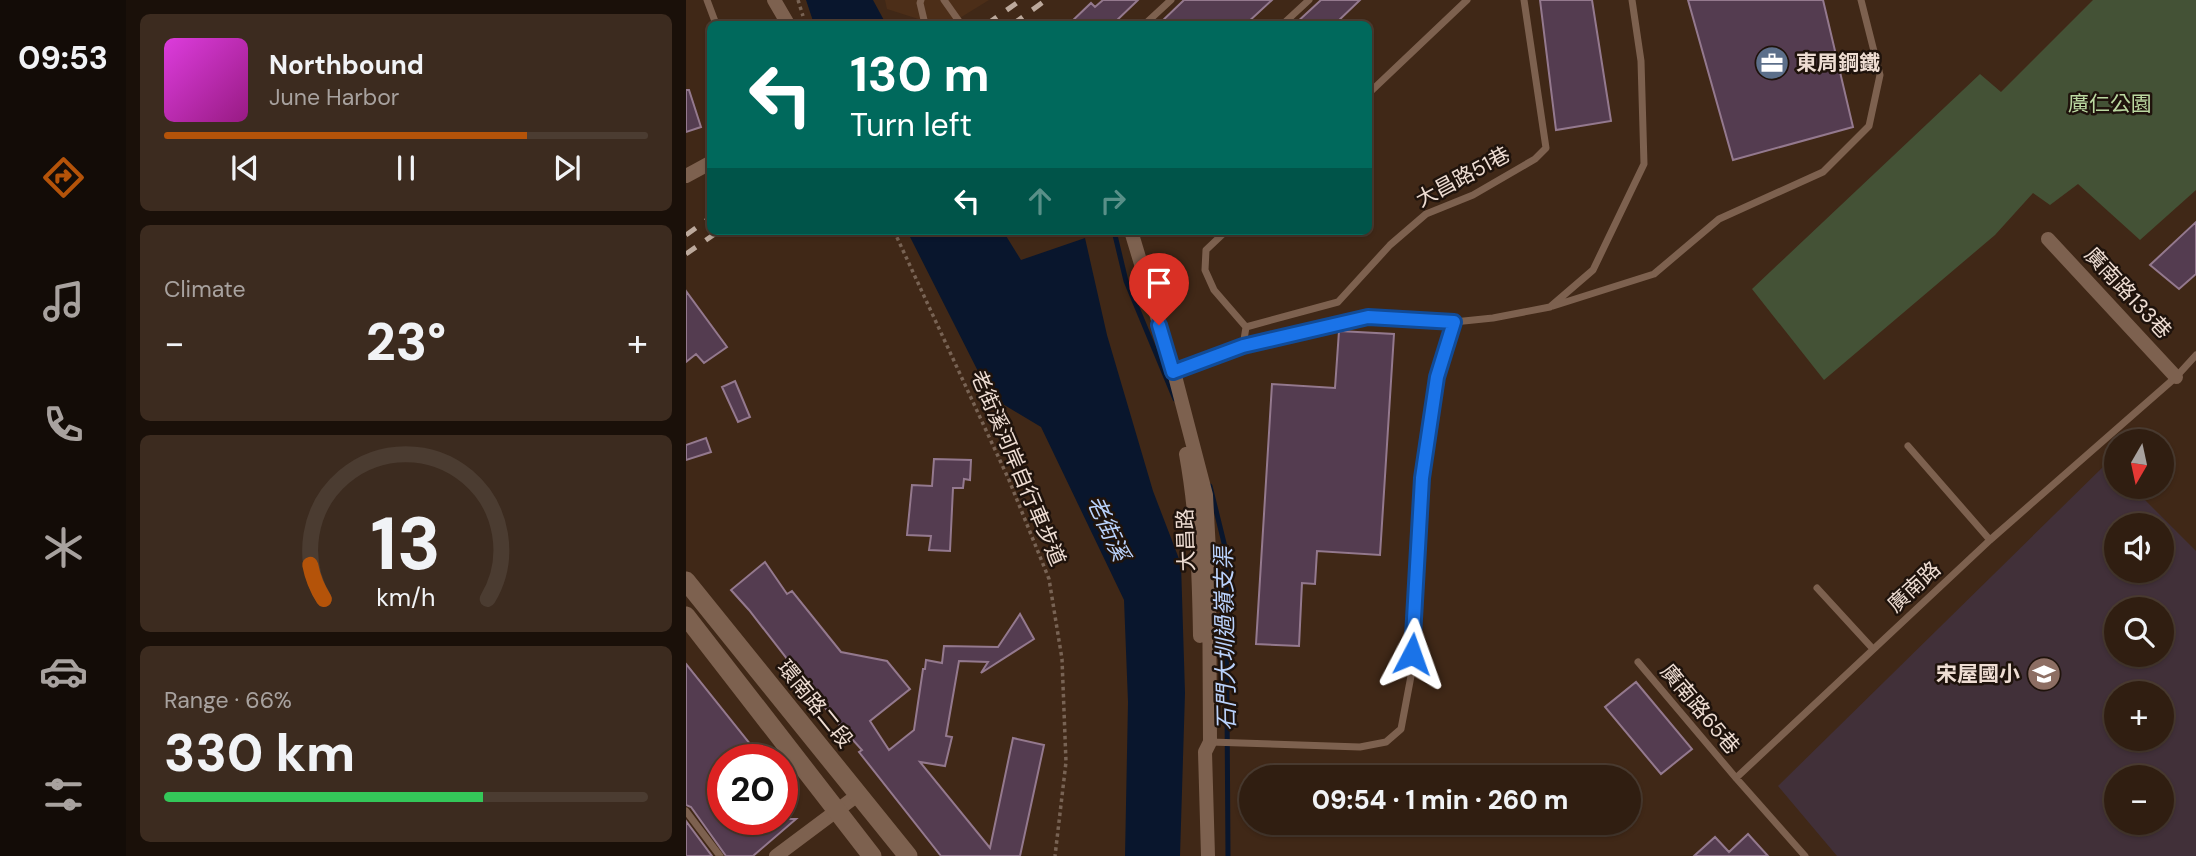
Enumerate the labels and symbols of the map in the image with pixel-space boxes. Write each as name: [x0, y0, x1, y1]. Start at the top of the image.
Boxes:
office icon: 東周鋼鐵: [1753, 44, 1791, 82]
place label: 東周鋼鐵: [1796, 49, 1880, 77]
park label: 廣仁公園: [2068, 90, 2152, 118]
street label: 大昌路51巷: [1411, 140, 1515, 214]
street label: 廣南路133巷: [2078, 241, 2178, 345]
pin: [1129, 253, 1189, 325]
street label: 老街溪河岸自行車步道: [964, 366, 1072, 570]
north arrow: [2104, 429, 2174, 499]
water label: 老街溪: [1080, 490, 1137, 568]
street label: 大昌路: [1171, 508, 1201, 572]
water label: 石門大圳過嶺支渠: [1208, 544, 1242, 731]
street label: 廣南路: [1881, 555, 1947, 619]
position arrow: [1375, 617, 1449, 691]
street label: 環南路二段: [771, 654, 859, 754]
school or university icon: 宋屋國小: [2025, 655, 2063, 693]
street label: 廣南路65巷: [1654, 658, 1746, 760]
place label: 宋屋國小: [1936, 660, 2020, 688]
speed limit sign: 20: [707, 744, 798, 835]

